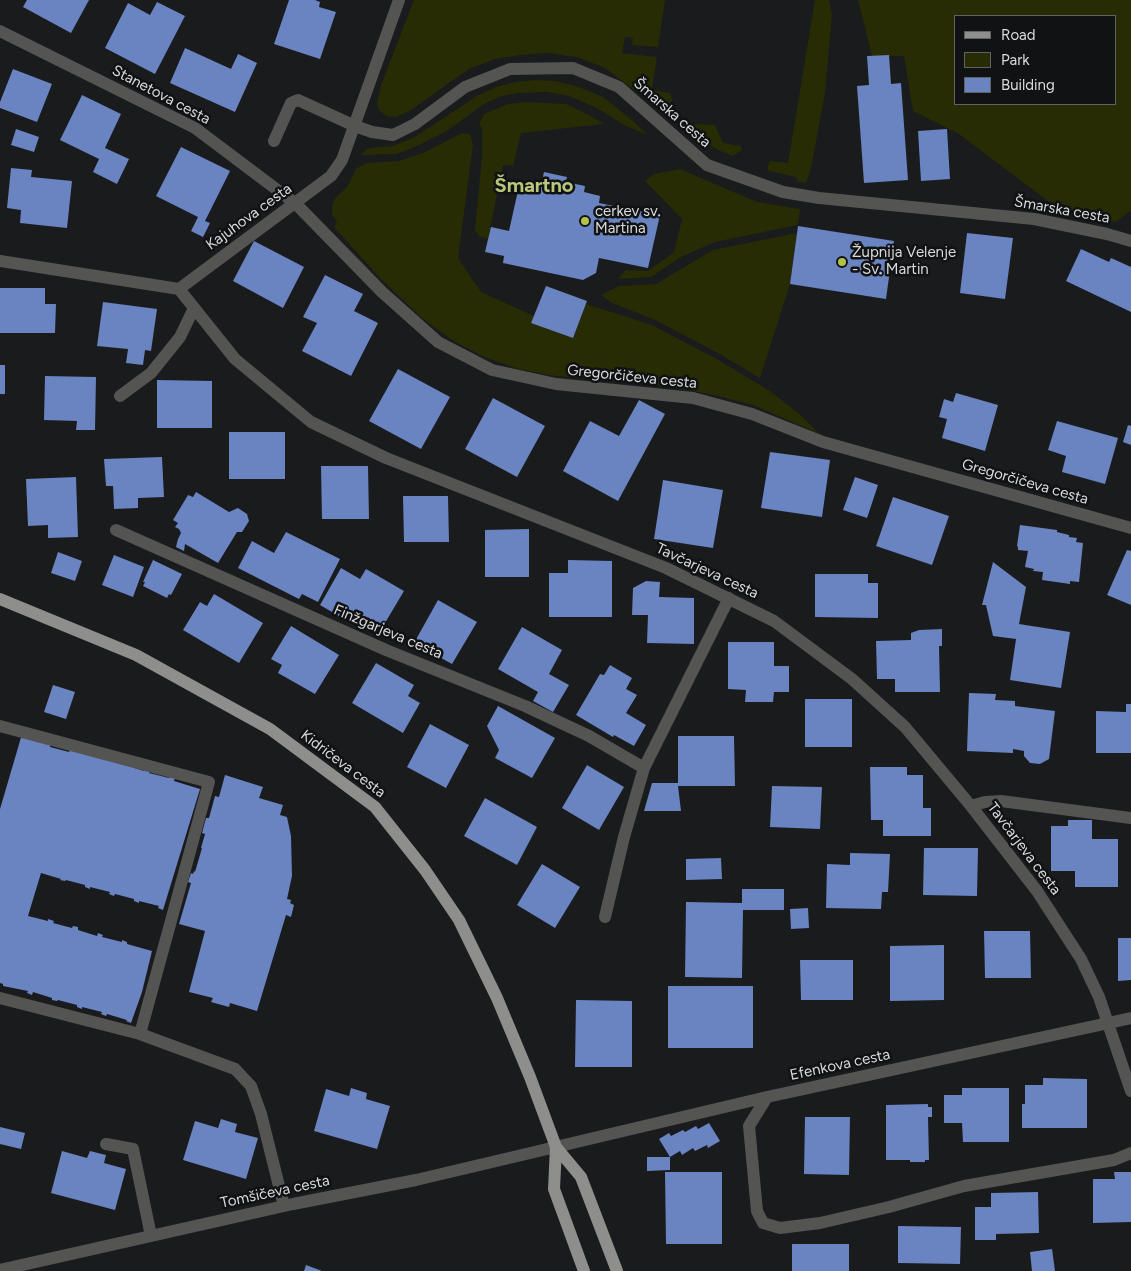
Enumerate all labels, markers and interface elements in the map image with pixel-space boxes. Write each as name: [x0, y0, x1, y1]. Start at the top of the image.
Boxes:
legend: [954, 15, 1116, 105]
text: Road: [1001, 26, 1036, 44]
text: Park: [1001, 51, 1030, 69]
street label: Stanetova cesta: [109, 62, 213, 128]
street label: Šmarska cesta: [630, 74, 714, 152]
text: Building: [1001, 76, 1055, 94]
district label: Šmartno: [495, 174, 573, 198]
street label: Kajuhova cesta: [203, 180, 295, 254]
street label: Šmarska cesta: [1013, 193, 1111, 227]
place label: cerkev sv. Martina: [595, 203, 661, 238]
marker: cerkev sv. Martina: [579, 215, 591, 227]
place label: Župnija Velenje - Sv. Martin: [852, 244, 956, 279]
marker: Župnija Velenje - Sv. Martin: [836, 256, 848, 268]
street label: Gregorčičeva cesta: [566, 361, 698, 393]
street label: Gregorčičeva cesta: [960, 455, 1090, 509]
street label: Tavčarjeva cesta: [653, 539, 761, 603]
street label: Finžgarjeva cesta: [331, 601, 445, 663]
street label: Kidričeva cesta: [297, 726, 389, 802]
street label: Tavčarjeva cesta: [983, 799, 1065, 899]
street label: Efenkova cesta: [788, 1046, 892, 1084]
street label: Tomšičeva cesta: [219, 1172, 331, 1212]

